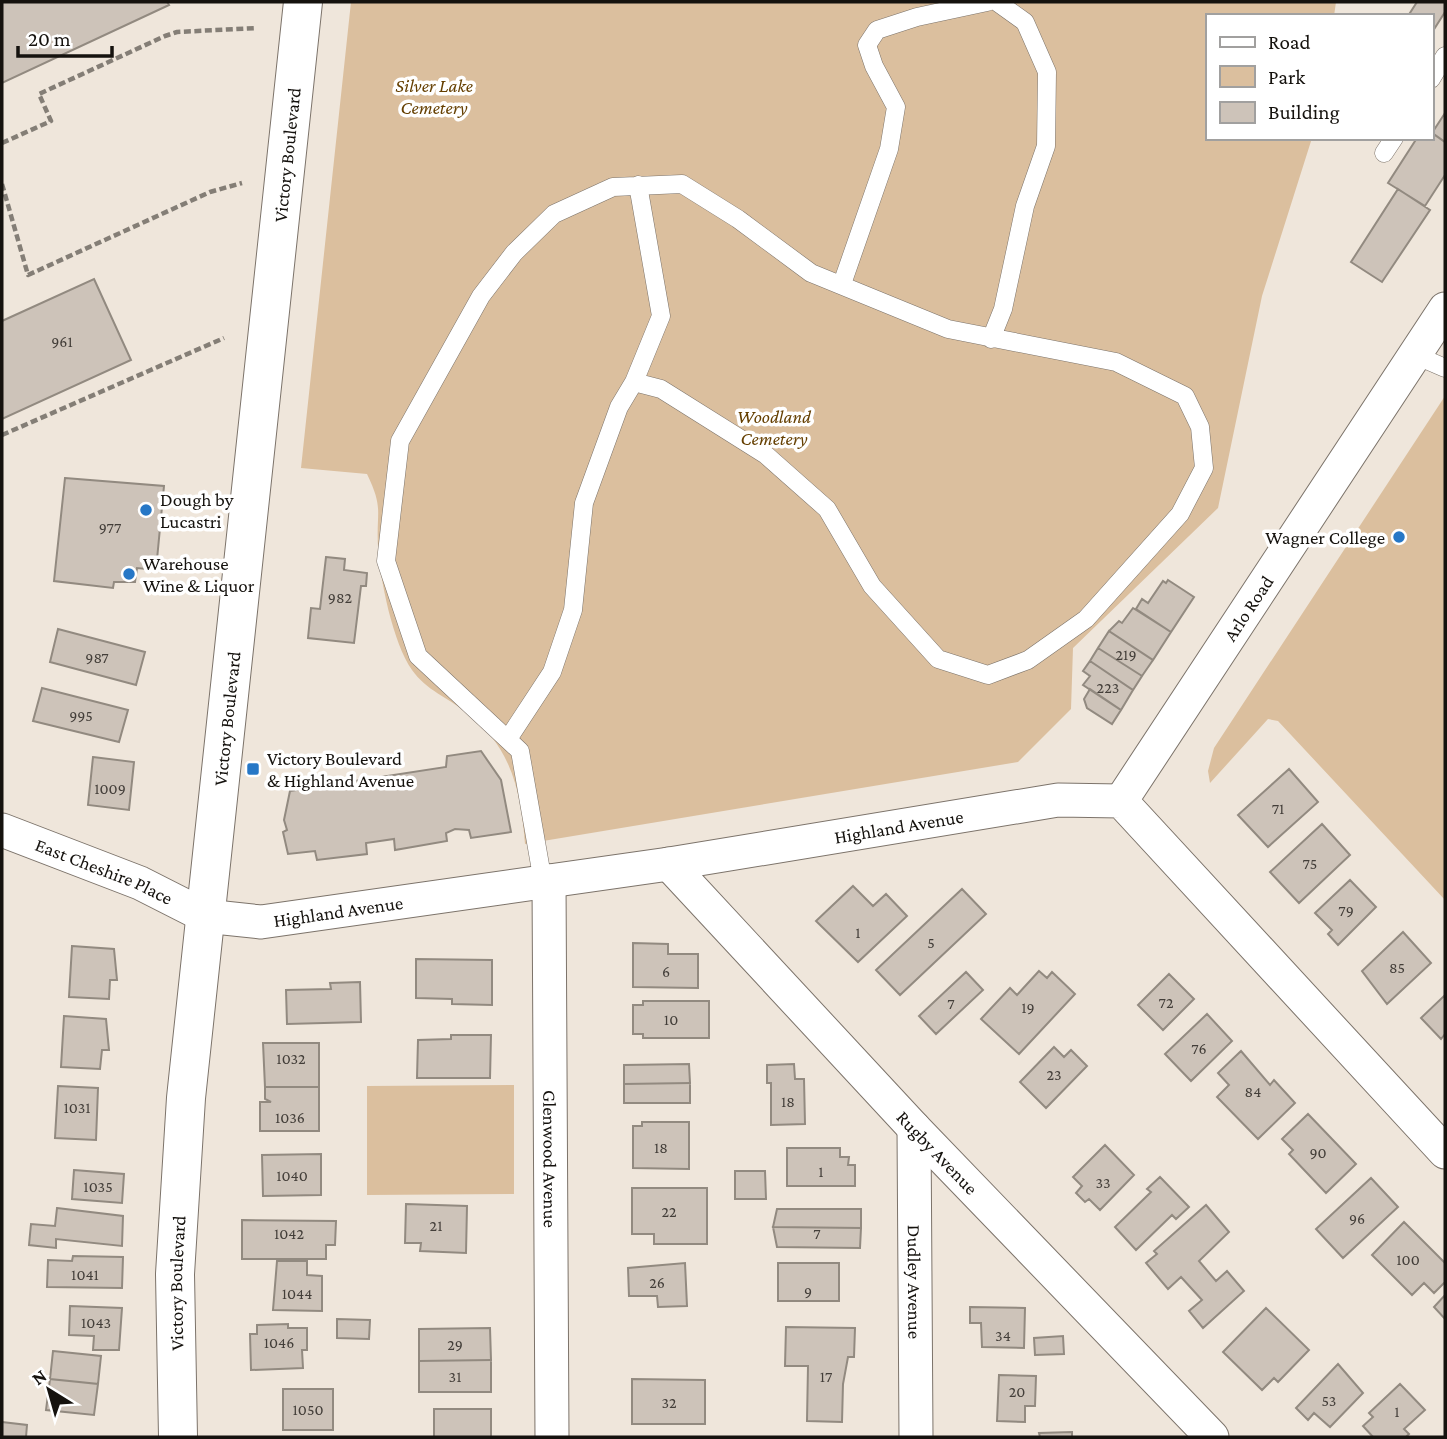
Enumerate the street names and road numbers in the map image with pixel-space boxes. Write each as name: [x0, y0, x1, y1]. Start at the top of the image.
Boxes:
street label: Victory Boulevard: [270, 86, 305, 223]
street label: Arlo Road: [1219, 572, 1278, 645]
street label: Victory Boulevard: [209, 650, 245, 787]
street label: Highland Avenue: [833, 806, 965, 848]
street label: East Cheshire Place: [32, 834, 176, 909]
street label: Highland Avenue: [272, 892, 404, 931]
street label: Glenwood Avenue: [539, 1090, 561, 1228]
street label: Rugby Avenue: [892, 1107, 982, 1199]
street label: Victory Boulevard: [165, 1215, 190, 1351]
street label: Dudley Avenue: [904, 1225, 925, 1339]

